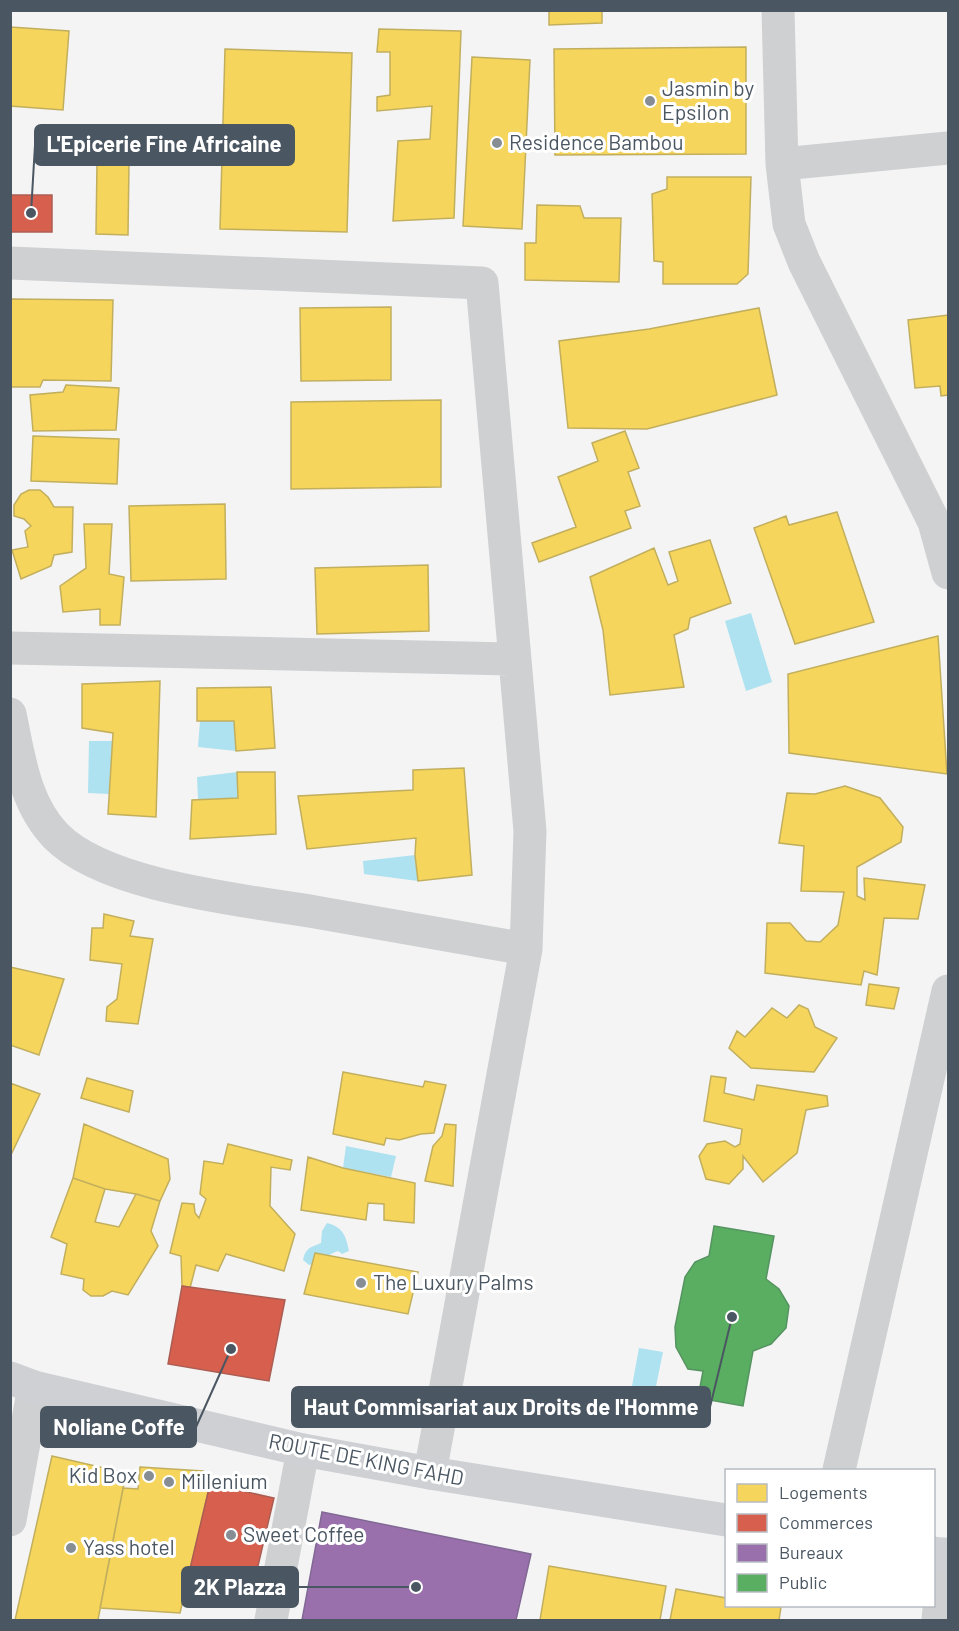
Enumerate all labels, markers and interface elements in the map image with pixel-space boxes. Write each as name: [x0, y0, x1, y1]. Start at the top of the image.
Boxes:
place label: Jasmin by Epsilon: [662, 75, 754, 124]
marker: Jasmin by Epsilon: [643, 94, 657, 108]
callout: L'Epicerie Fine Africaine: [35, 125, 294, 165]
place label: Residence Bambou: [509, 129, 683, 154]
text: L'Epicerie Fine Africaine: [46, 130, 282, 156]
marker: Residence Bambou: [490, 136, 504, 150]
place label: The Luxury Palms: [373, 1269, 533, 1294]
marker: The Luxury Palms: [354, 1276, 368, 1290]
callout: Haut Commisariat aux Droits de l'Homme: [292, 1387, 710, 1427]
text: Haut Commisariat aux Droits de l'Homme: [304, 1393, 698, 1419]
callout: Noliane Coffe: [41, 1407, 196, 1447]
text: Noliane Coffe: [53, 1413, 185, 1439]
street label: ROUTE DE KING FAHD: [267, 1427, 466, 1490]
place label: Kid Box: [69, 1462, 137, 1487]
place label: Millenium: [181, 1468, 268, 1493]
marker: Kid Box: [142, 1469, 156, 1483]
legend: [725, 1469, 935, 1607]
marker: Millenium: [162, 1475, 176, 1489]
text: Logements: [779, 1481, 868, 1503]
text: Commerces: [779, 1511, 873, 1533]
place label: Sweet Coffee: [243, 1521, 365, 1546]
marker: Sweet Coffee: [224, 1528, 238, 1542]
place label: Yass hotel: [83, 1534, 175, 1559]
marker: Yass hotel: [64, 1541, 78, 1555]
text: Bureaux: [779, 1541, 843, 1563]
callout: 2K Plazza: [182, 1567, 298, 1607]
text: Public: [779, 1571, 827, 1593]
text: 2K Plazza: [194, 1573, 286, 1599]

